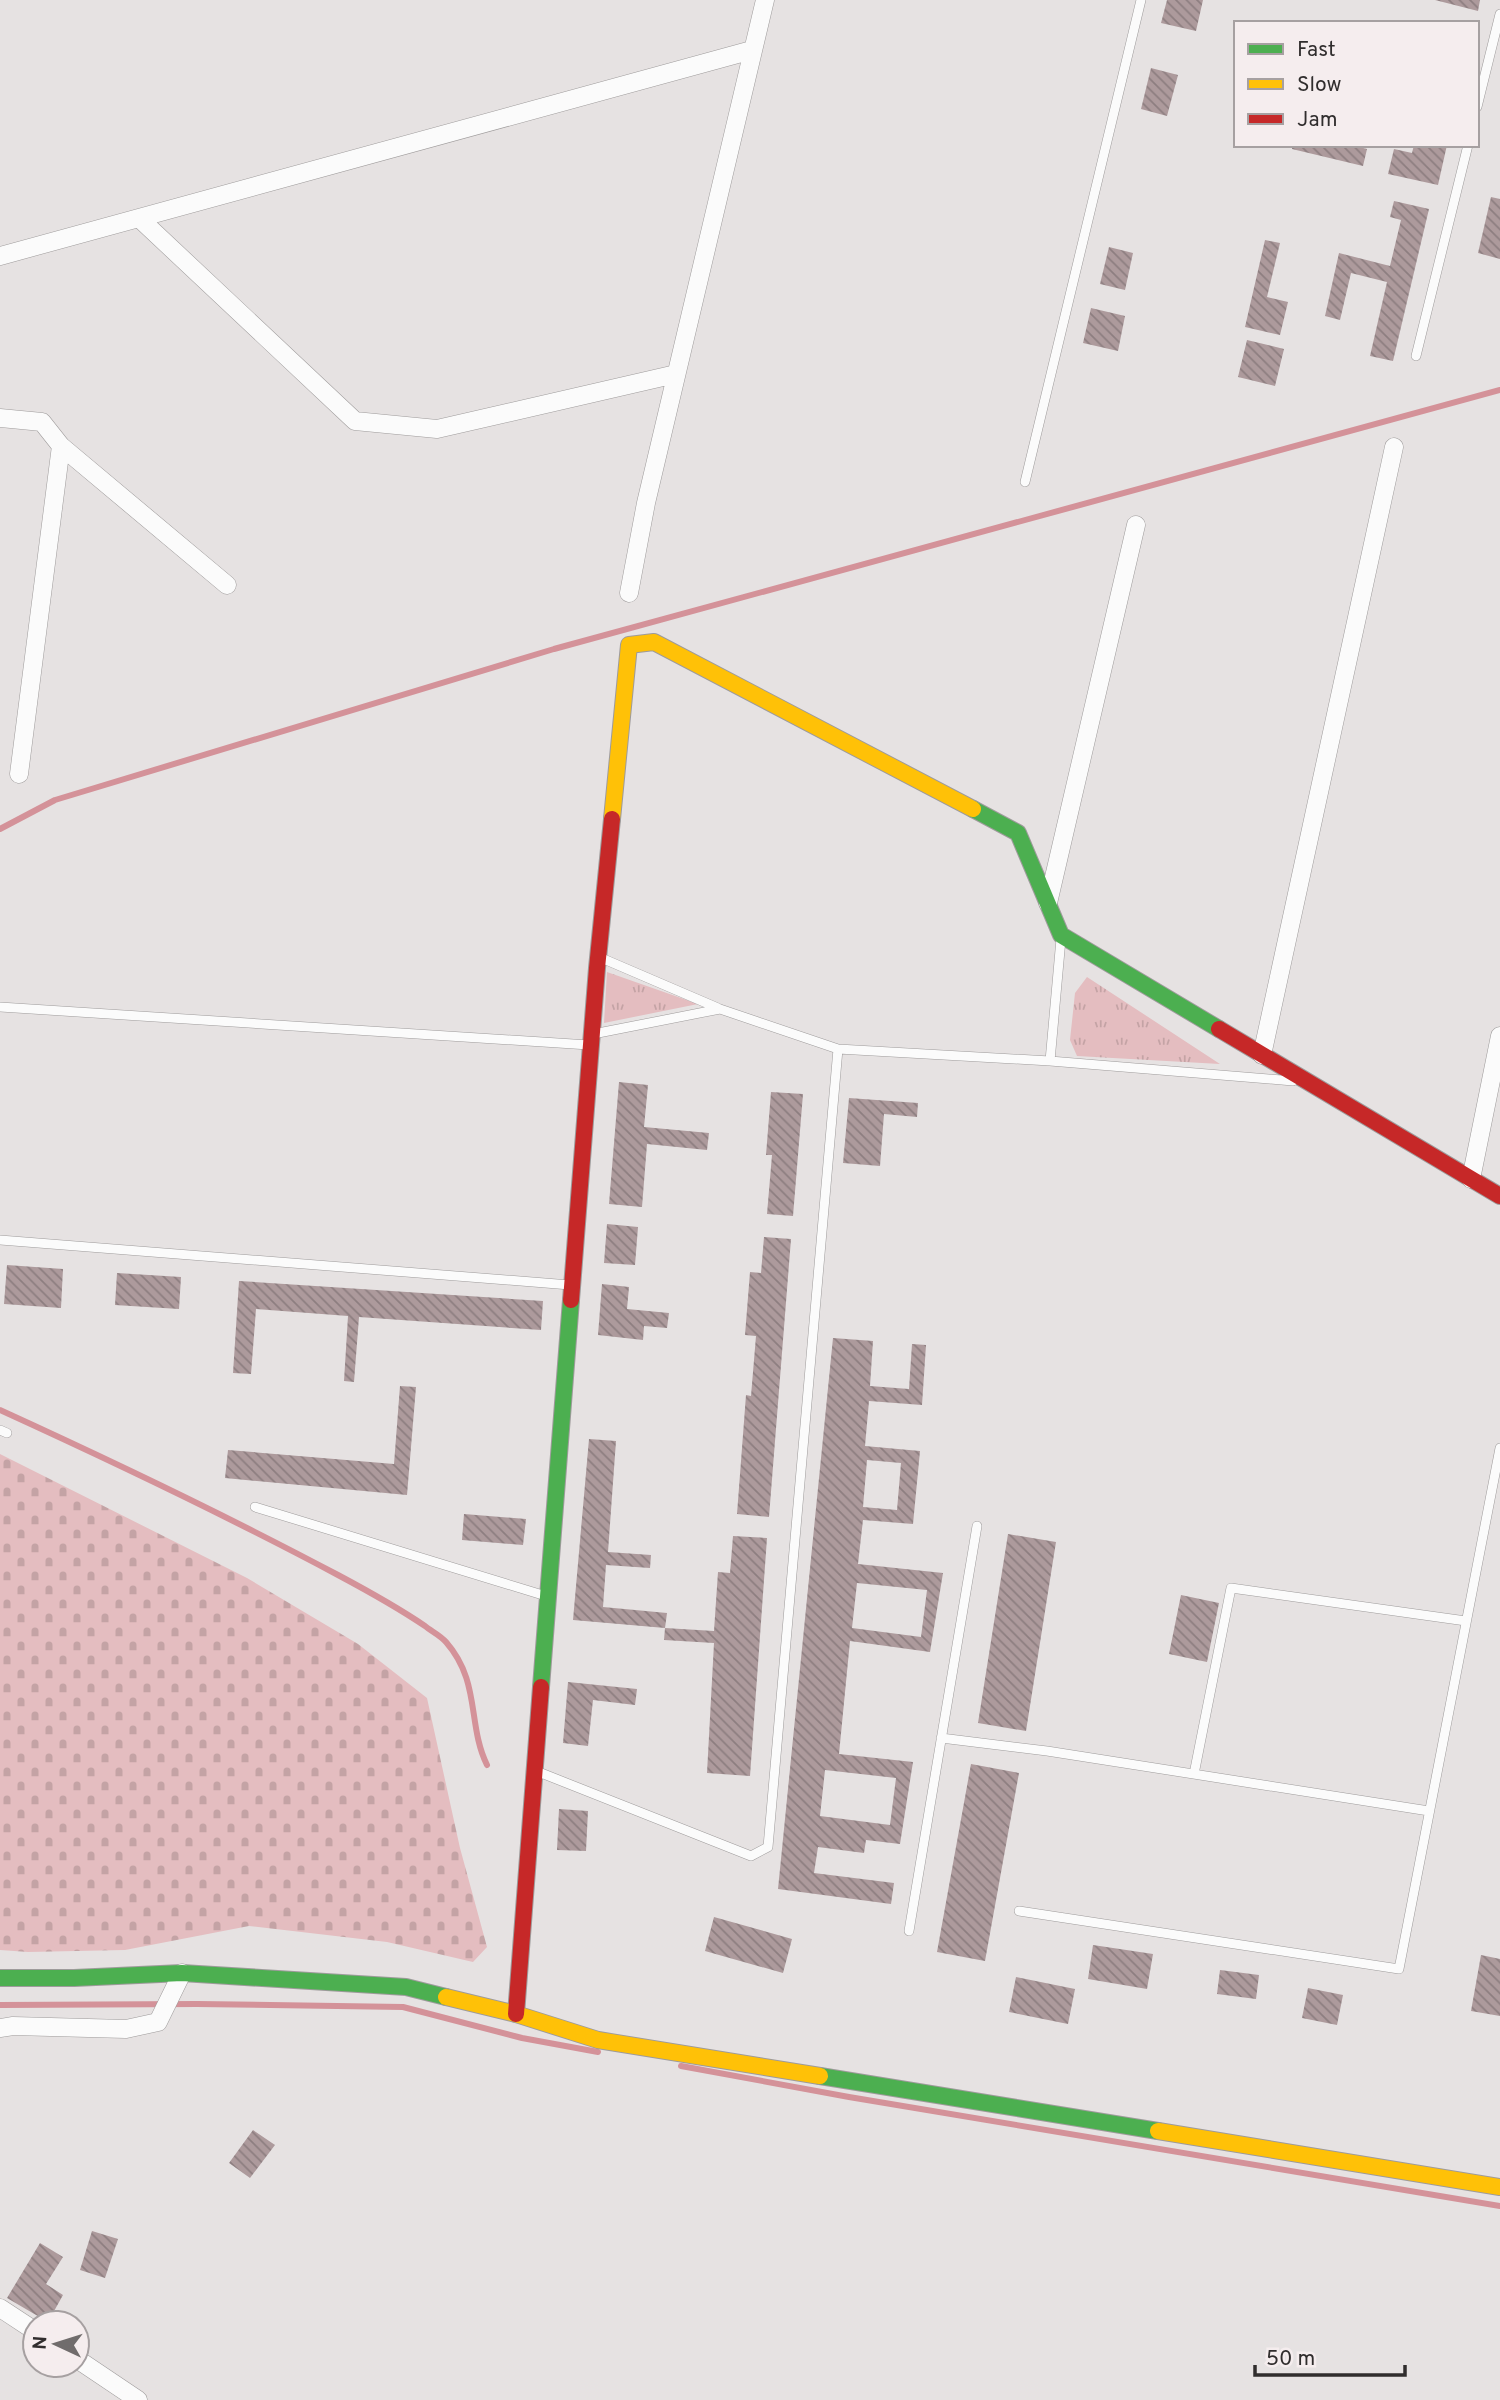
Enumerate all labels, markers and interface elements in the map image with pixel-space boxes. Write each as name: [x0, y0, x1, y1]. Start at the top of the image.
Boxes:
legend: [1234, 21, 1479, 147]
text: Fast: [1297, 37, 1336, 64]
text: Slow: [1297, 72, 1342, 99]
text: Jam: [1297, 107, 1338, 134]
north arrow: [21, 2309, 91, 2379]
scale bar: [1255, 2334, 1406, 2378]
text: N: [29, 2335, 53, 2351]
text: 50 m: [1266, 2346, 1315, 2373]

